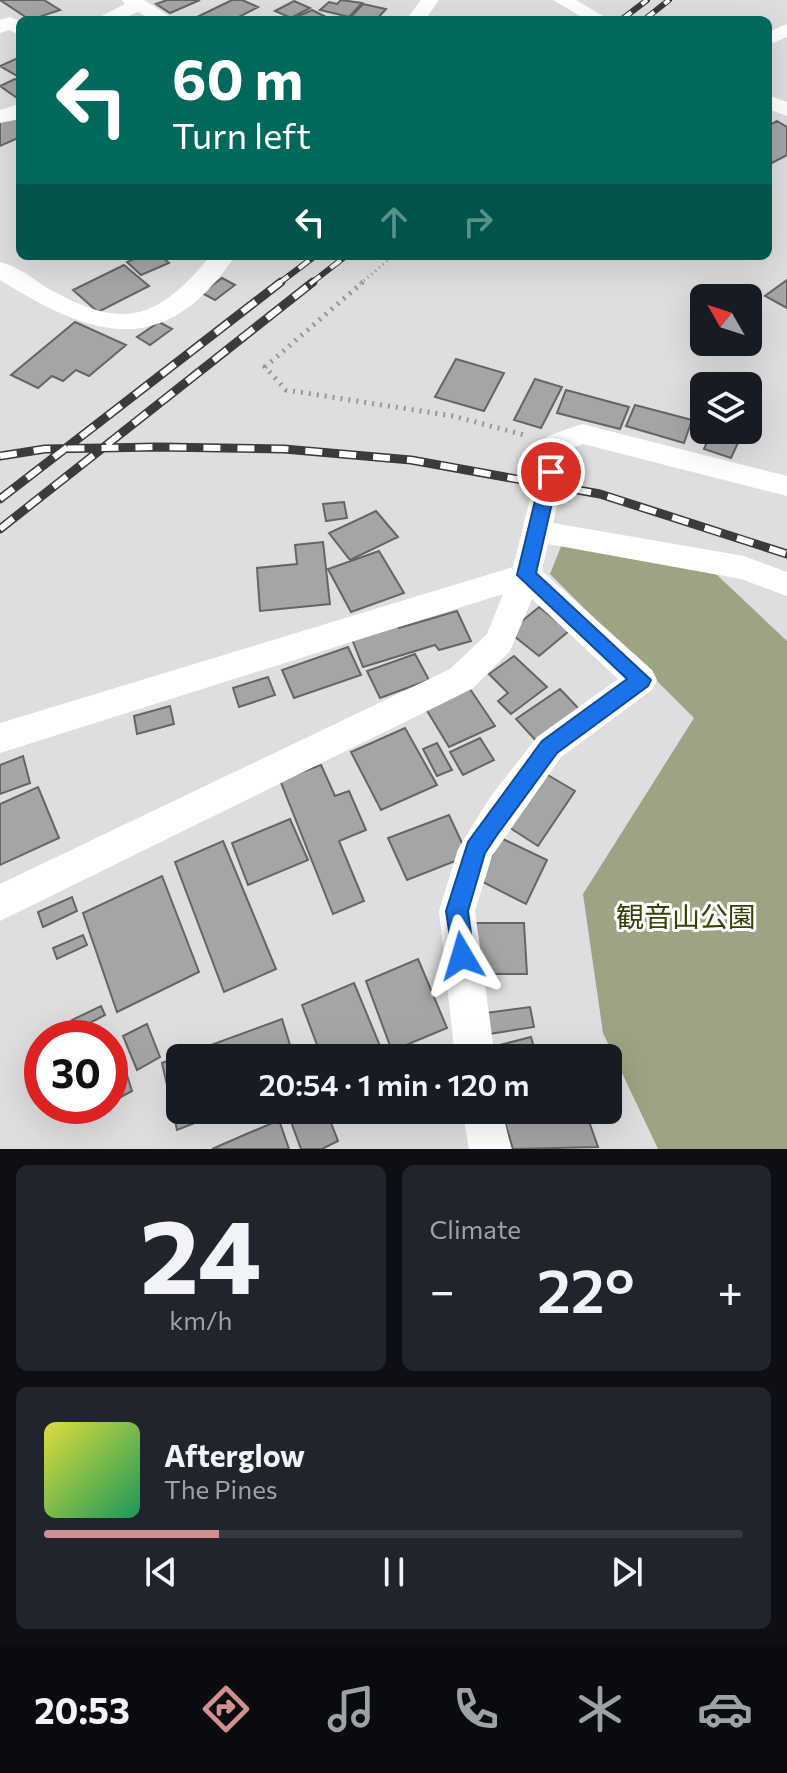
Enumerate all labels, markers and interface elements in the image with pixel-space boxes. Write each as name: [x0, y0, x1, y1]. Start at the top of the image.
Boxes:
text: 60 m: [172, 43, 303, 112]
icon: left: [40, 48, 144, 152]
text: Turn left: [172, 112, 311, 156]
icon: left: [288, 200, 332, 244]
icon: ahead: [372, 200, 416, 244]
icon: right: [456, 200, 500, 244]
north arrow: [690, 284, 762, 356]
map controls: [690, 284, 762, 444]
button: layers: [690, 372, 762, 444]
pin: [517, 438, 585, 506]
icon: arrive: [529, 450, 573, 494]
park label: 観音山公園: [616, 899, 756, 933]
position arrow: [420, 914, 504, 998]
speed limit sign: 30: [24, 1020, 128, 1124]
text: 20:54 · 1 min · 120 m: [259, 1065, 529, 1102]
text: 24: [140, 1188, 262, 1315]
text: Climate: [430, 1213, 521, 1244]
text: 22°: [537, 1252, 635, 1325]
text: −: [430, 1262, 455, 1316]
text: +: [717, 1262, 743, 1316]
text: km/h: [169, 1304, 232, 1335]
text: Afterglow: [164, 1436, 305, 1473]
text: The Pines: [164, 1473, 278, 1504]
icon: previous: [139, 1550, 183, 1594]
icon: pause: [372, 1550, 416, 1594]
icon: next: [605, 1550, 649, 1594]
icon: directions: [198, 1681, 254, 1737]
icon: music: [323, 1681, 379, 1737]
icon: phone: [448, 1681, 504, 1737]
icon: climate: [572, 1681, 628, 1737]
icon: car: [697, 1681, 753, 1737]
text: 20:53: [34, 1687, 130, 1731]

